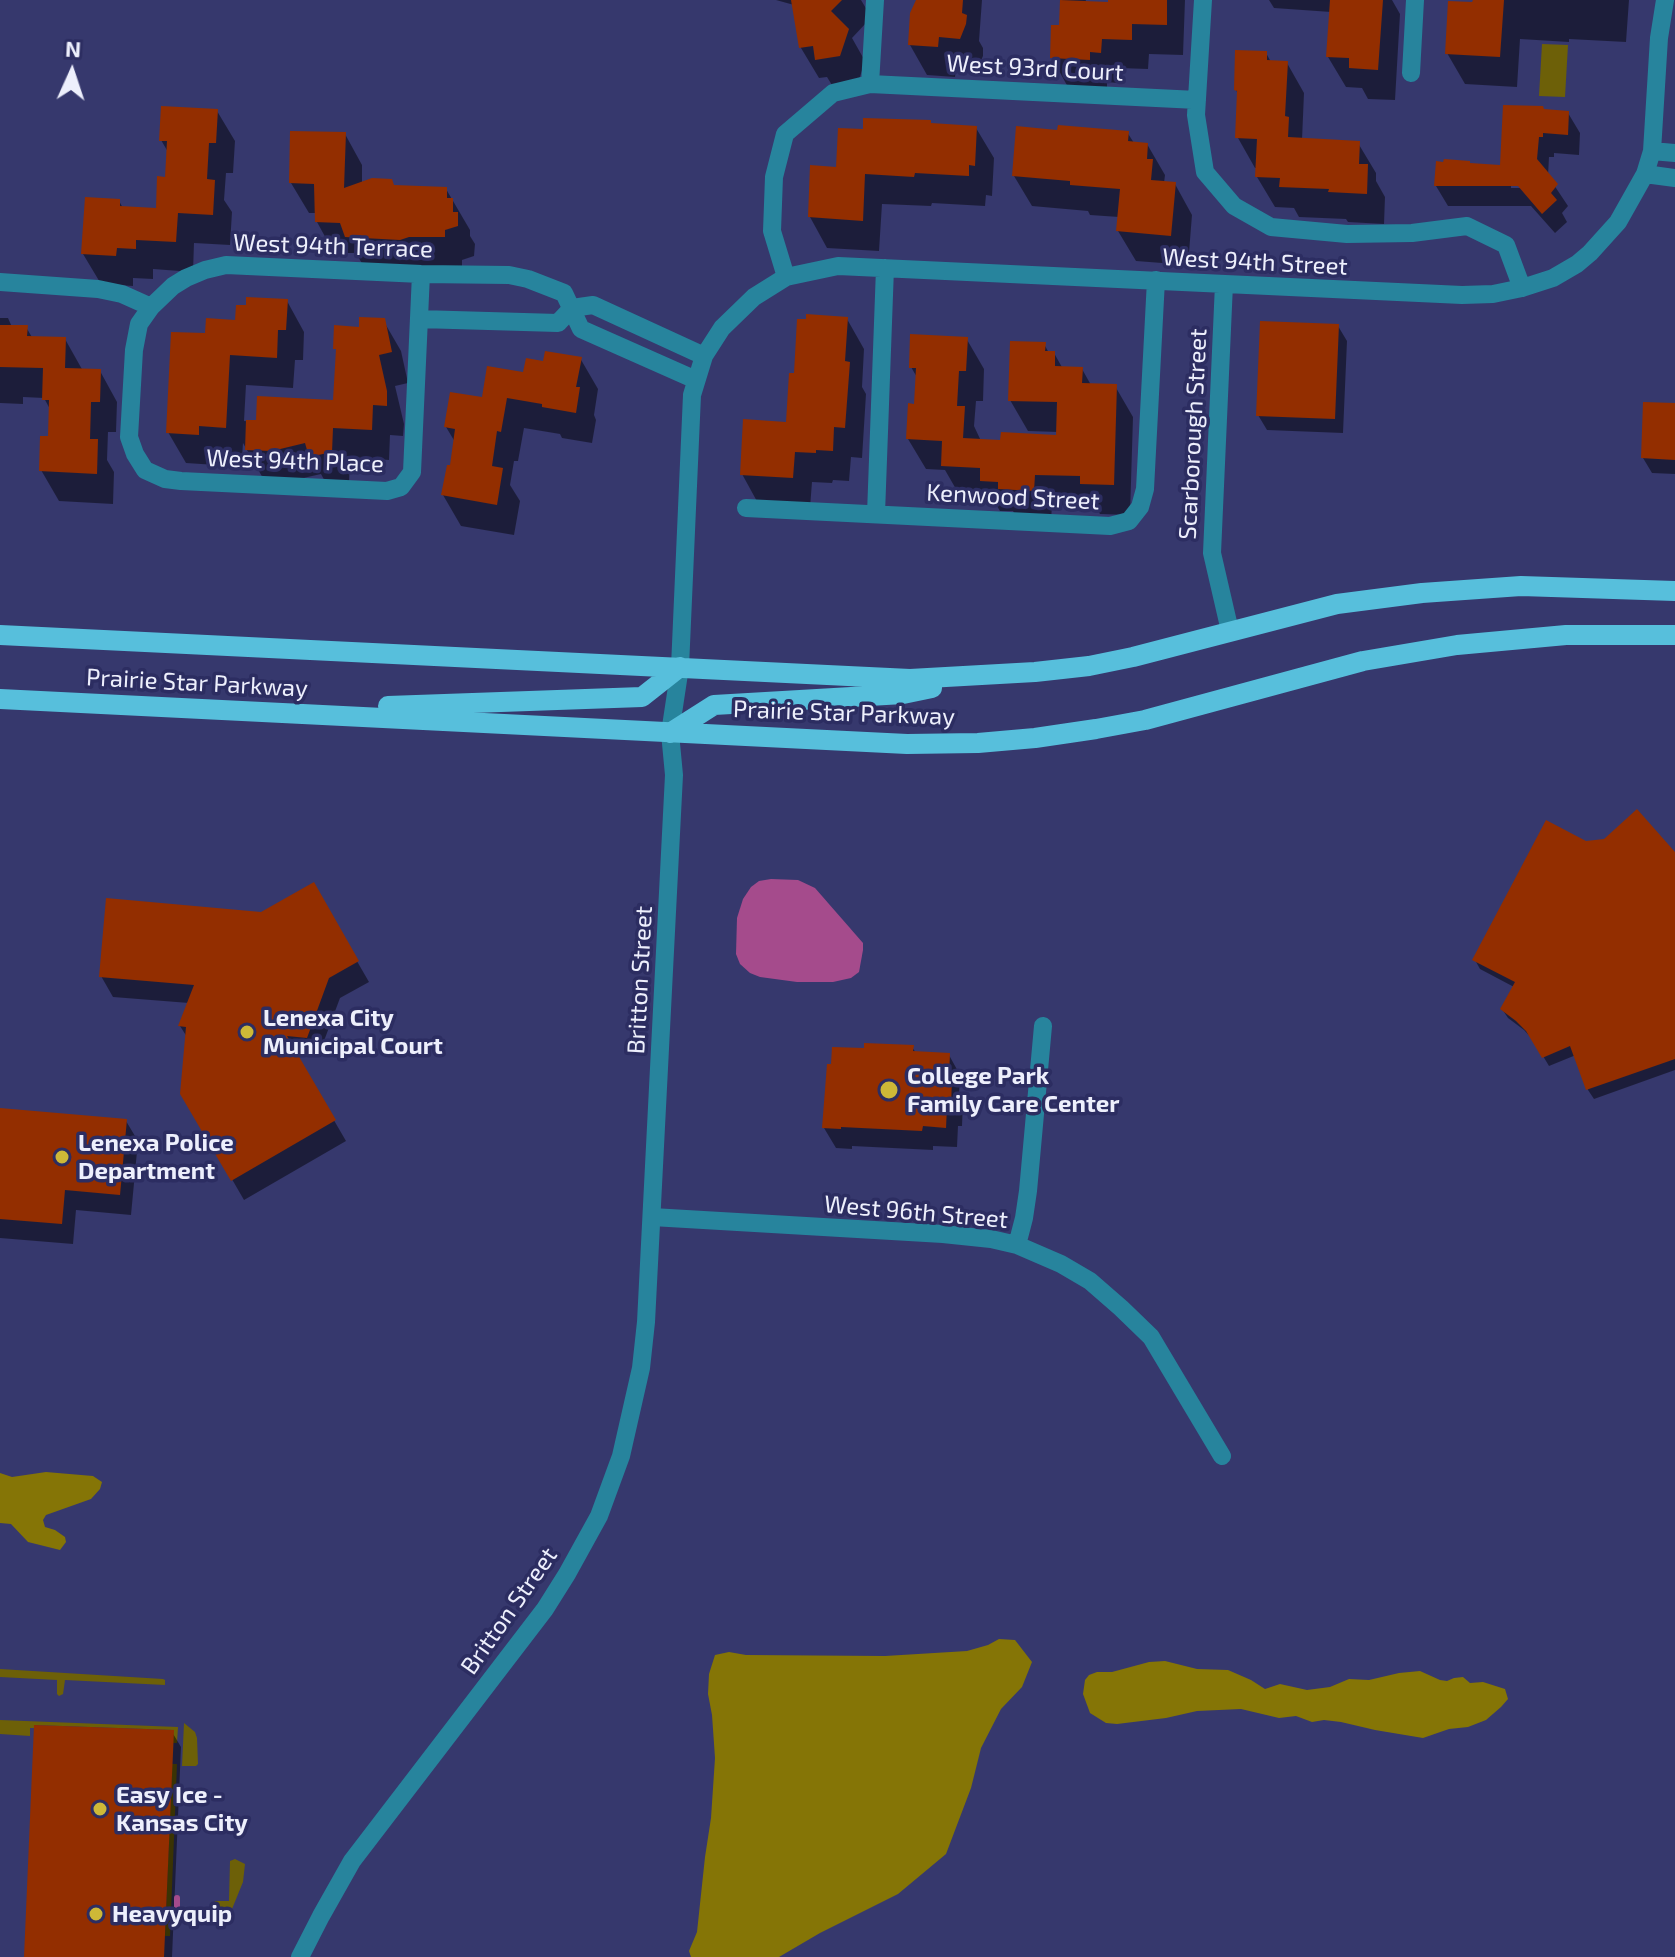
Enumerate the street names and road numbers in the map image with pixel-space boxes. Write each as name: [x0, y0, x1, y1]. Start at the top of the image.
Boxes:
street label: West 93rd Court: [946, 49, 1124, 87]
street label: West 94th Terrace: [233, 228, 433, 264]
street label: West 94th Street: [1162, 243, 1348, 281]
street label: Scarborough Street: [1173, 328, 1213, 540]
street label: West 94th Place: [206, 444, 384, 478]
street label: Kenwood Street: [926, 478, 1100, 516]
street label: Prairie Star Parkway: [85, 663, 309, 703]
street label: Prairie Star Parkway: [733, 695, 955, 731]
street label: Britton Street: [622, 905, 658, 1055]
street label: West 96th Street: [823, 1190, 1009, 1234]
street label: Britton Street: [455, 1542, 563, 1680]

